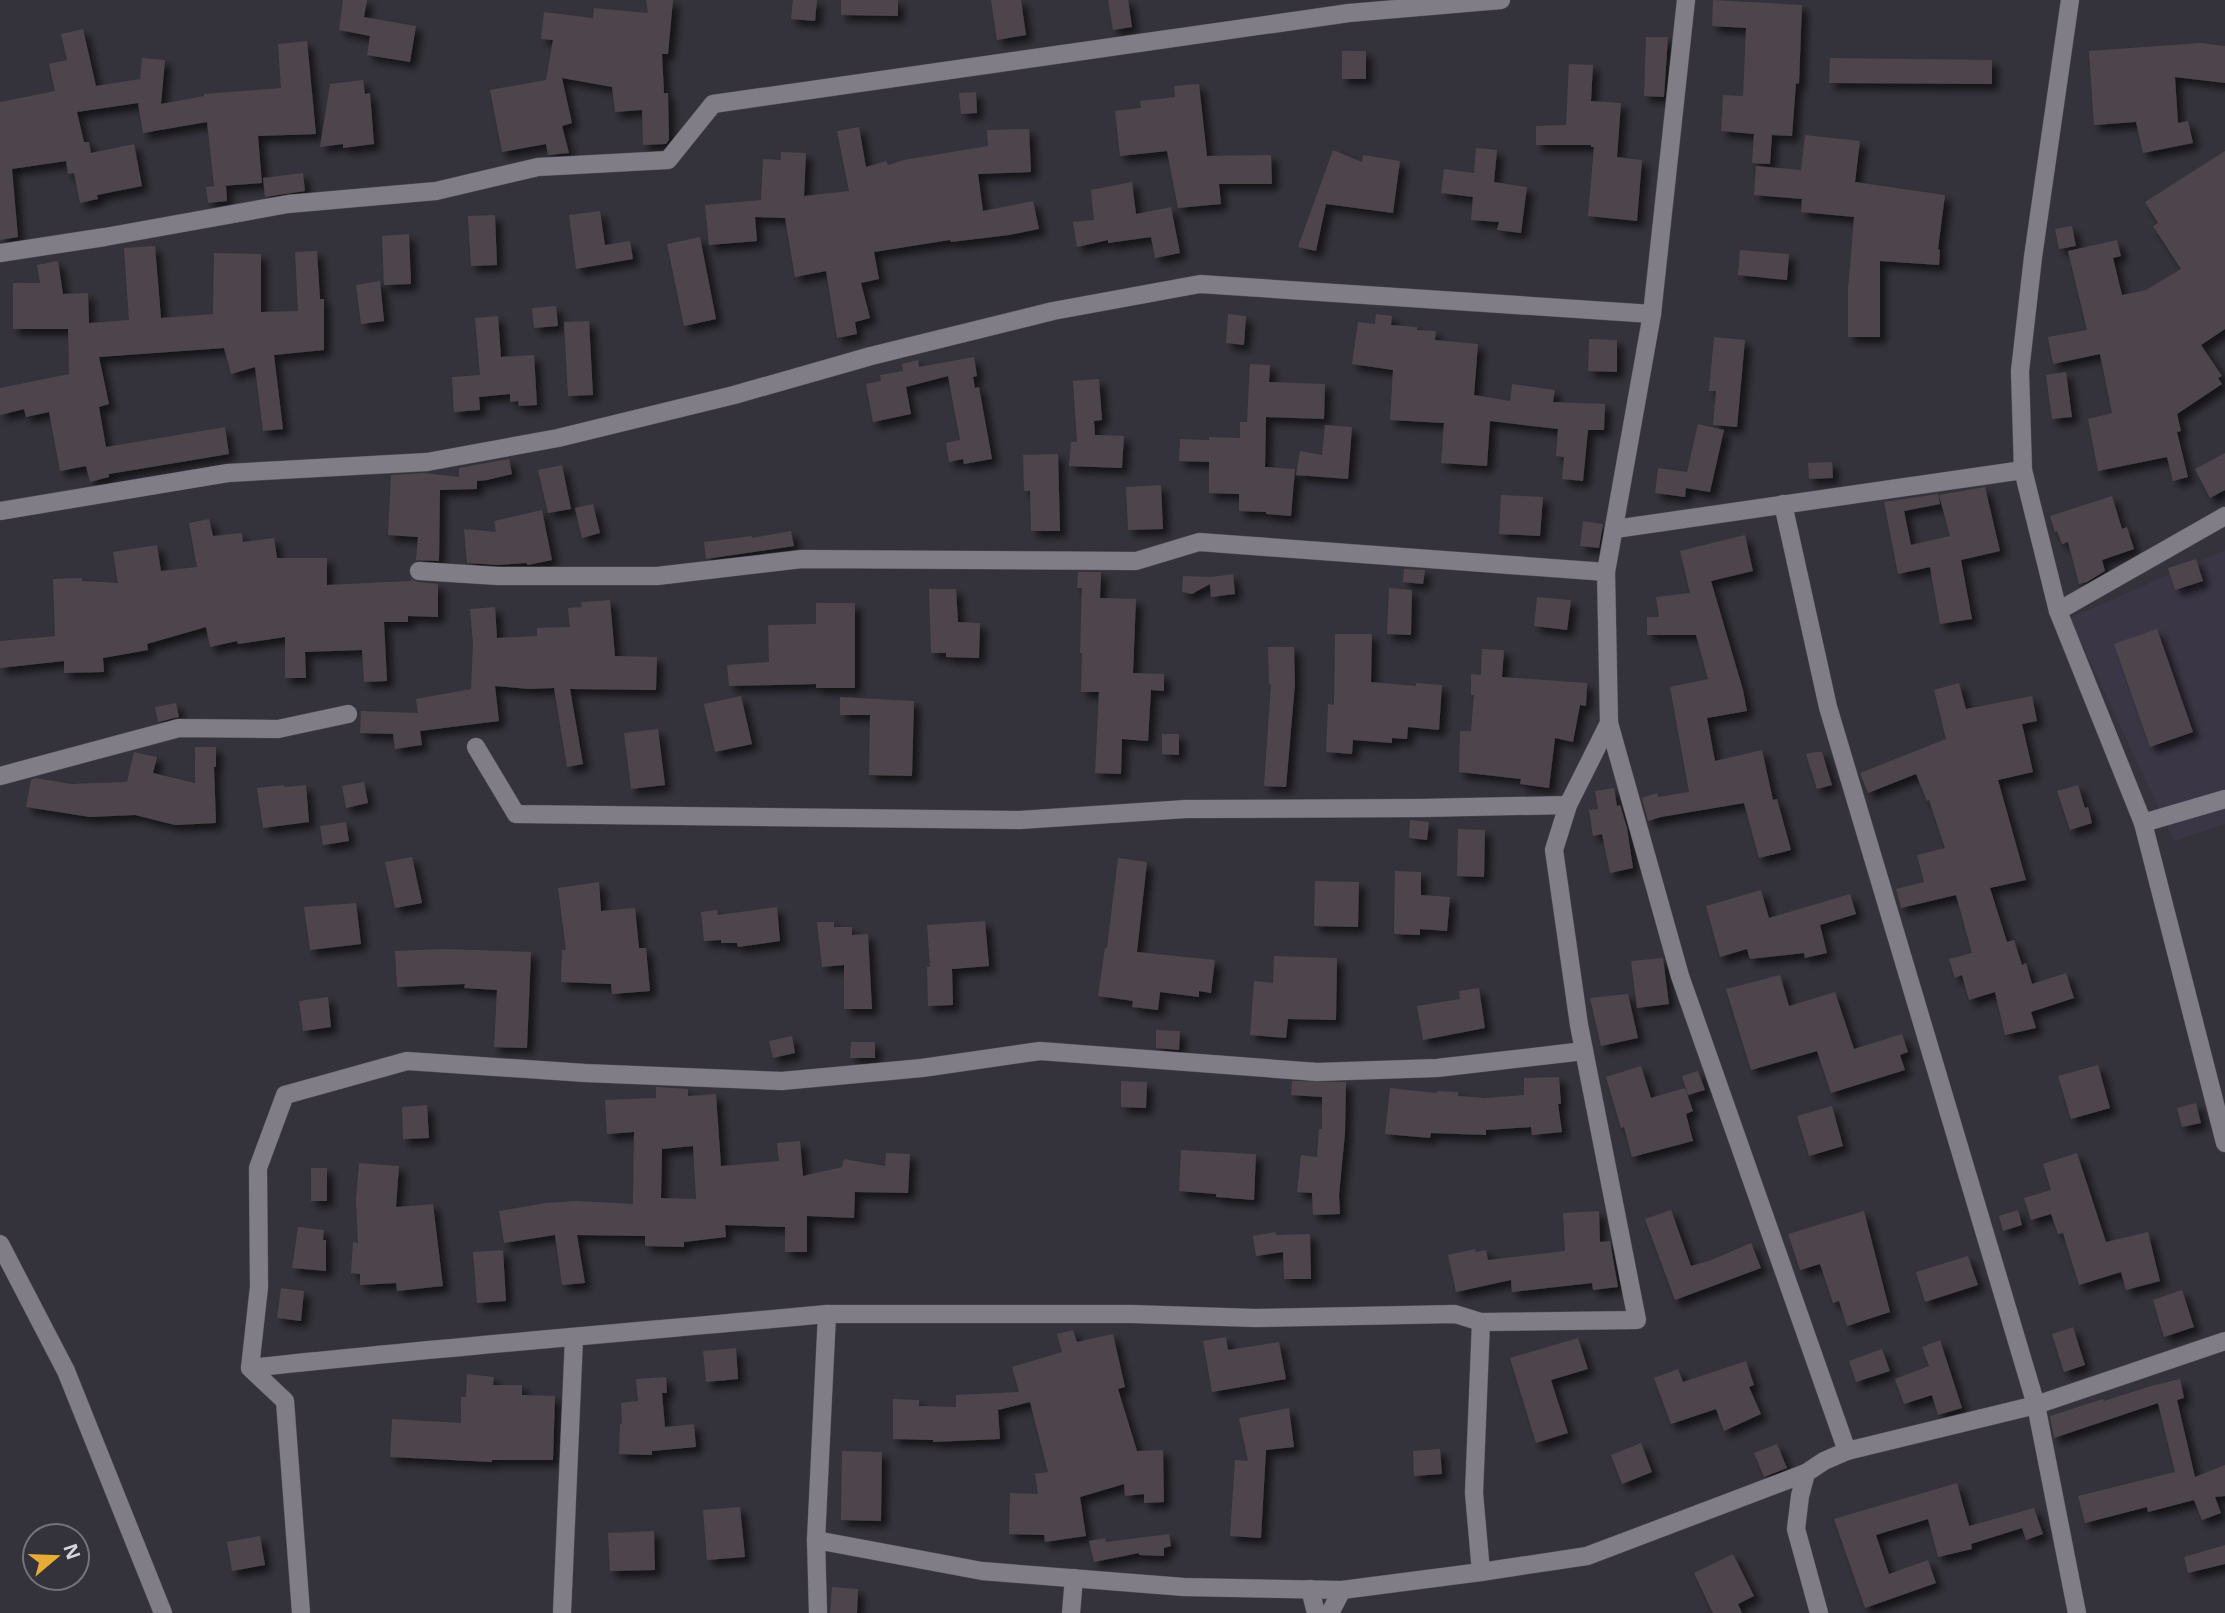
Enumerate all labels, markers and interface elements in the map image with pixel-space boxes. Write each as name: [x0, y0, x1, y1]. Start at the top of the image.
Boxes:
north arrow: [21, 1522, 91, 1592]
text: N: [57, 1540, 87, 1563]

